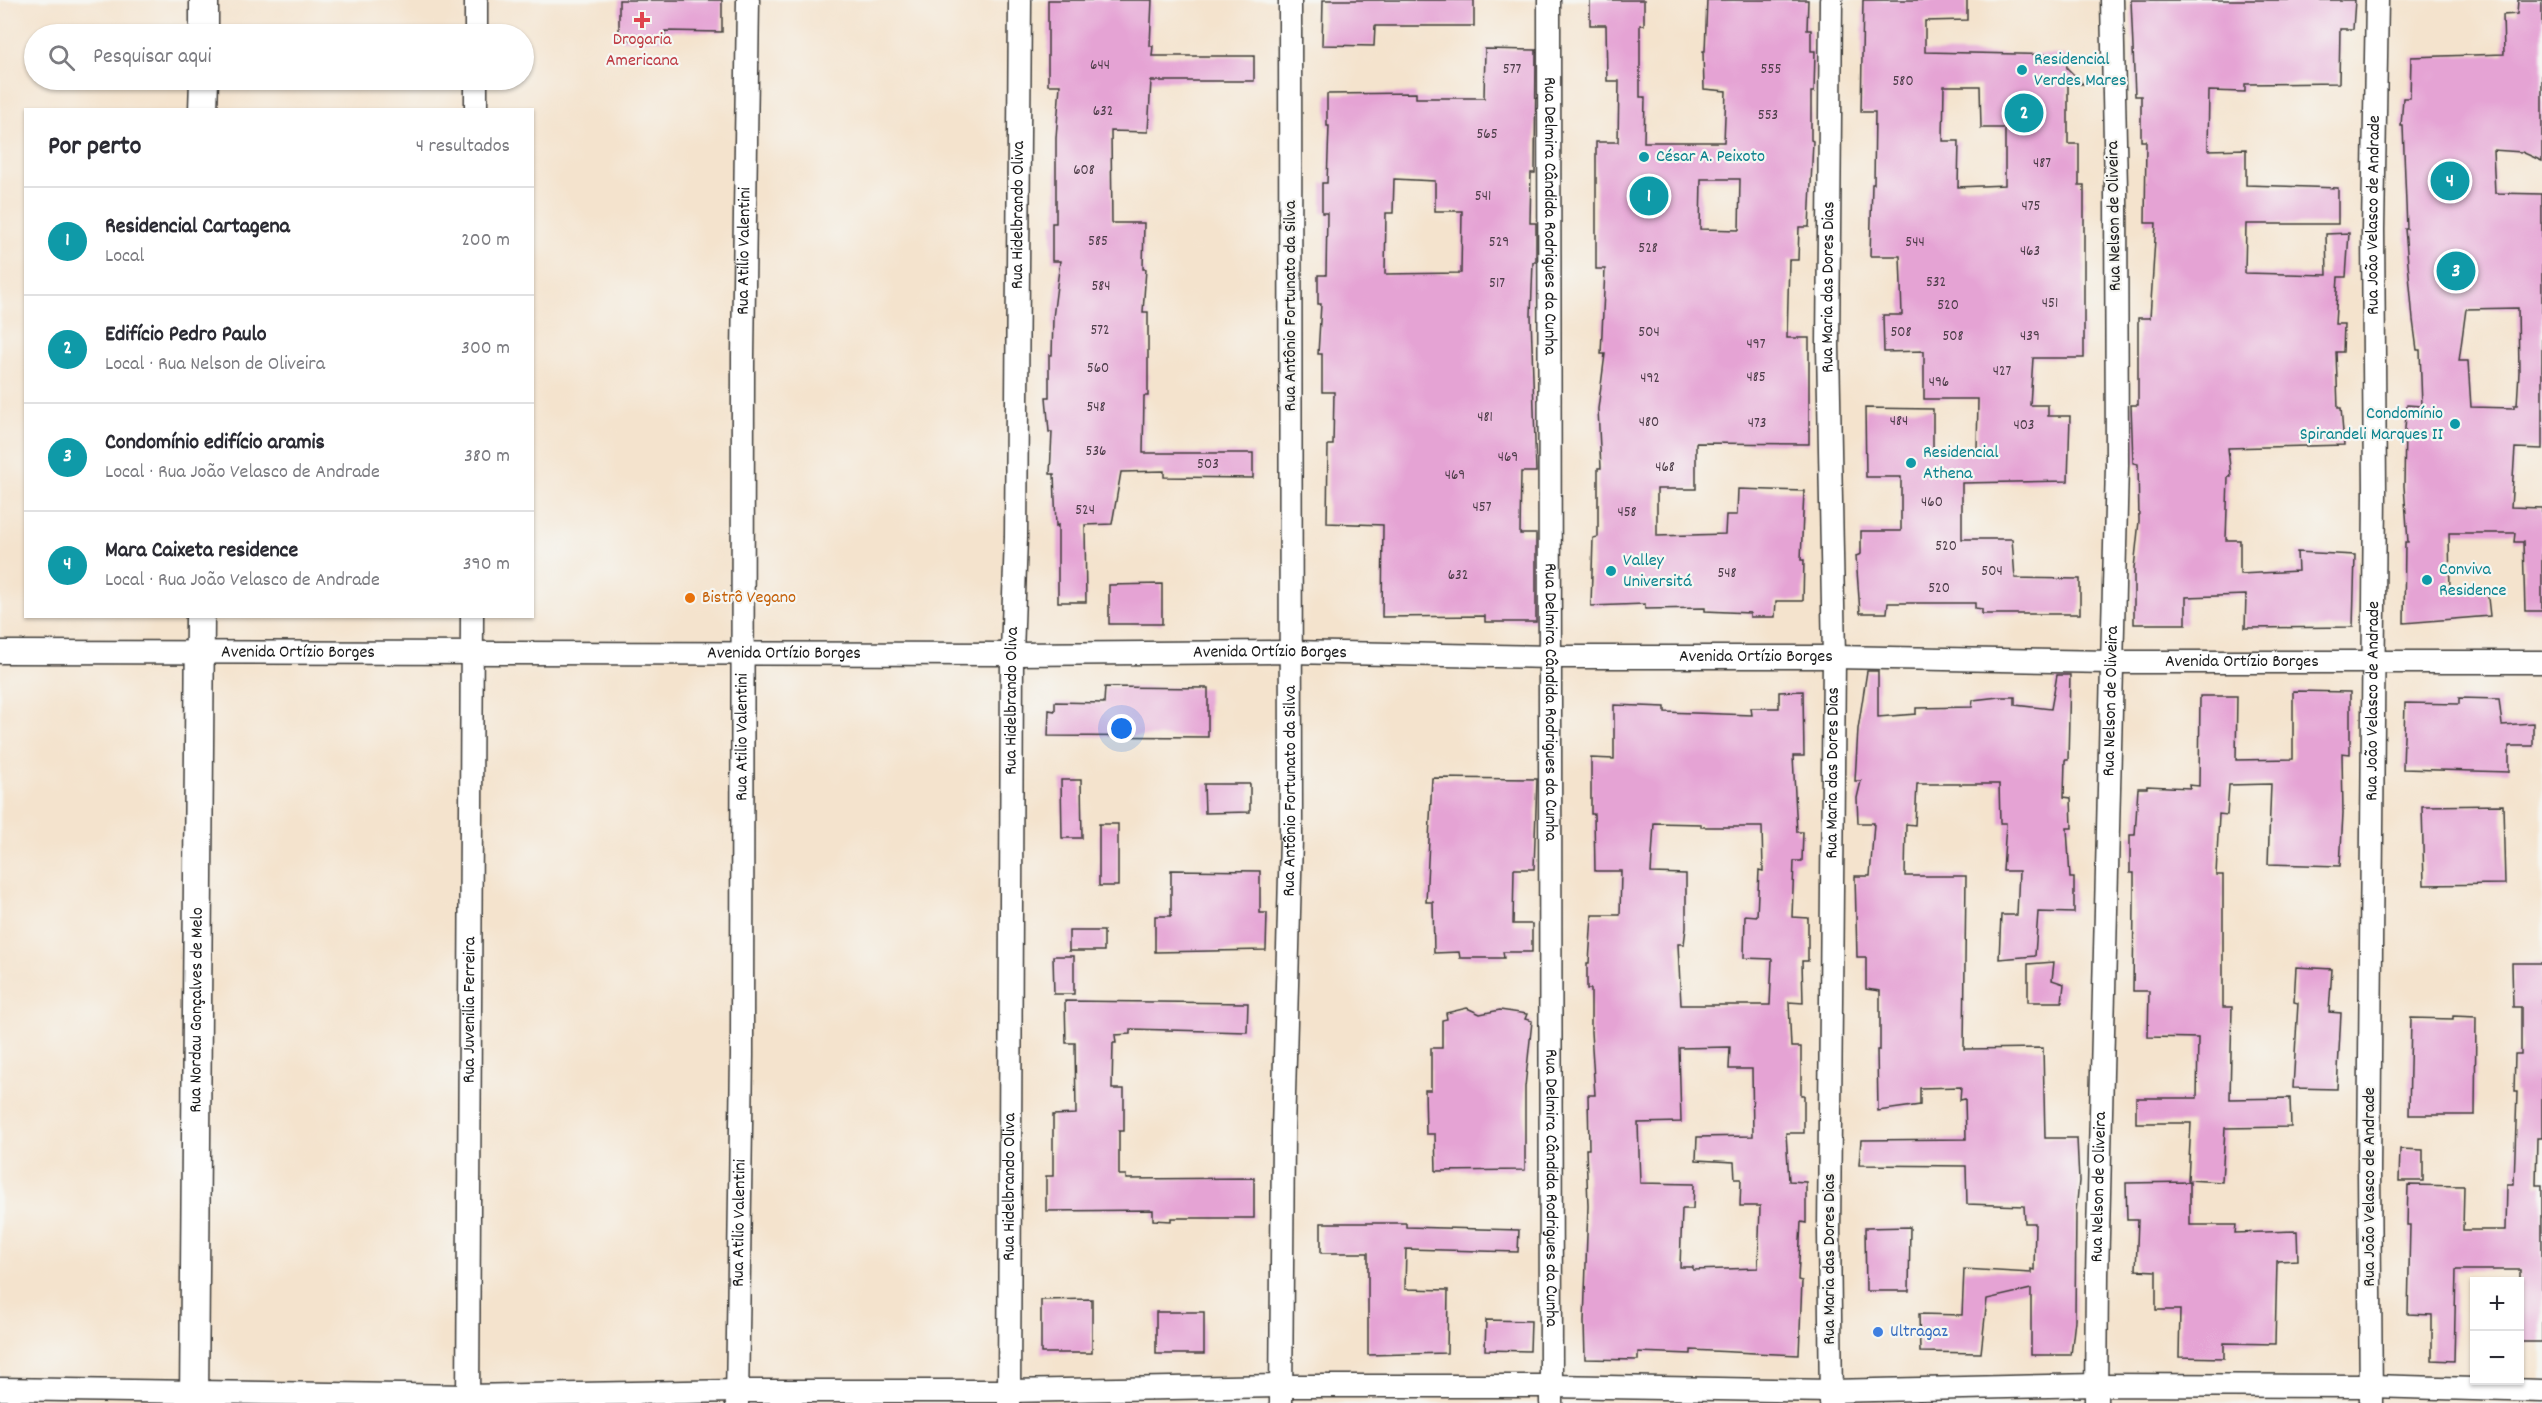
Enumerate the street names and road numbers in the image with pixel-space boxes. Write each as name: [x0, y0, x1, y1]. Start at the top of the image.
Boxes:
street label: Rua Delmira Cândida Rodrigues da Cunha: [1537, 77, 1562, 355]
street label: Rua João Velasco de Andrade: [2360, 115, 2387, 315]
street label: Rua Hidelbrando Oliva: [1005, 140, 1031, 289]
street label: Rua Nelson de Oliveira: [2101, 140, 2129, 291]
street label: Rua Atilio Valentini: [731, 187, 758, 315]
street label: Rua Antônio Fortunato da Silva: [1279, 200, 1304, 411]
street label: Rua Maria das Dores Dias: [1815, 201, 1842, 373]
street label: Rua Delmira Cândida Rodrigues da Cunha: [1537, 563, 1563, 841]
street label: Rua João Velasco de Andrade: [2360, 601, 2387, 801]
street label: Rua Nelson de Oliveira: [2097, 625, 2126, 777]
street label: Rua Hidelbrando Oliva: [999, 626, 1025, 775]
street label: Avenida Ortízio Borges: [1193, 639, 1347, 666]
street label: Avenida Ortízio Borges: [221, 640, 375, 665]
street label: Avenida Ortízio Borges: [707, 641, 861, 666]
street label: Avenida Ortízio Borges: [1679, 645, 1833, 670]
street label: Avenida Ortízio Borges: [2165, 650, 2319, 675]
street label: Rua Atilio Valentini: [730, 673, 755, 801]
street label: Rua Antônio Fortunato da Silva: [1277, 685, 1304, 897]
street label: Rua Maria das Dores Dias: [1820, 687, 1846, 859]
street label: Rua Nordau Gonçalves de Melo: [184, 907, 210, 1113]
street label: Rua Juvenilia Ferreira: [457, 936, 483, 1083]
street label: Rua Delmira Cândida Rodrigues da Cunha: [1538, 1049, 1563, 1327]
street label: Rua João Velasco de Andrade: [2358, 1087, 2383, 1287]
street label: Rua Nelson de Oliveira: [2085, 1111, 2114, 1263]
street label: Rua Hidelbrando Oliva: [997, 1112, 1023, 1261]
street label: Rua Atilio Valentini: [726, 1159, 753, 1287]
street label: Rua Maria das Dores Dias: [1818, 1173, 1843, 1345]

